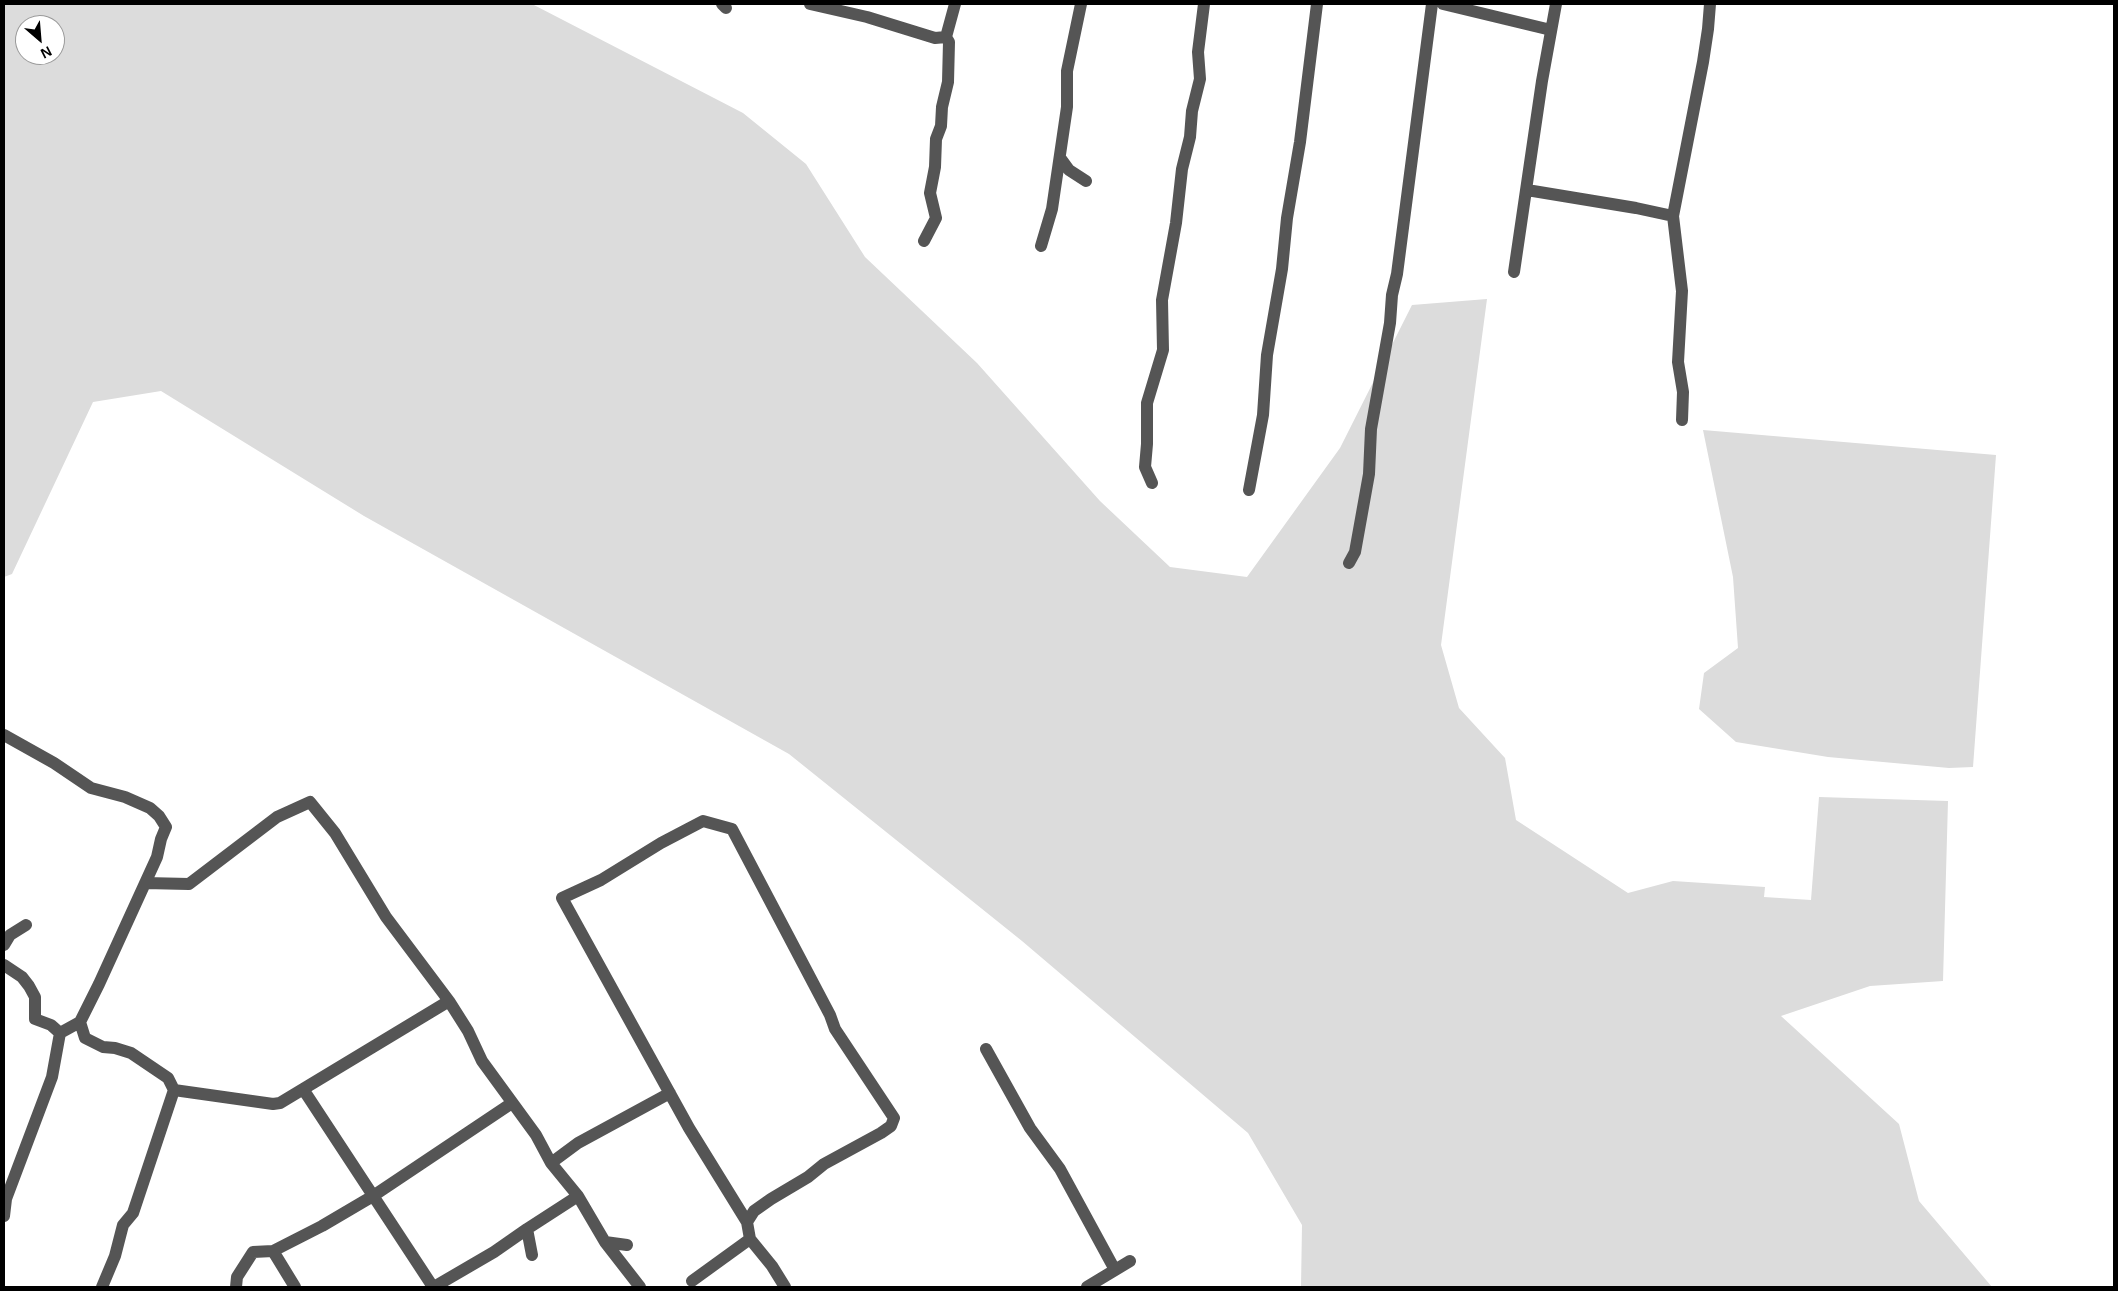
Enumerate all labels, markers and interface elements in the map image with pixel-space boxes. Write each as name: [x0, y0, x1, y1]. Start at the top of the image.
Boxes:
north arrow: [15, 15, 65, 65]
text: N: [38, 43, 54, 62]

